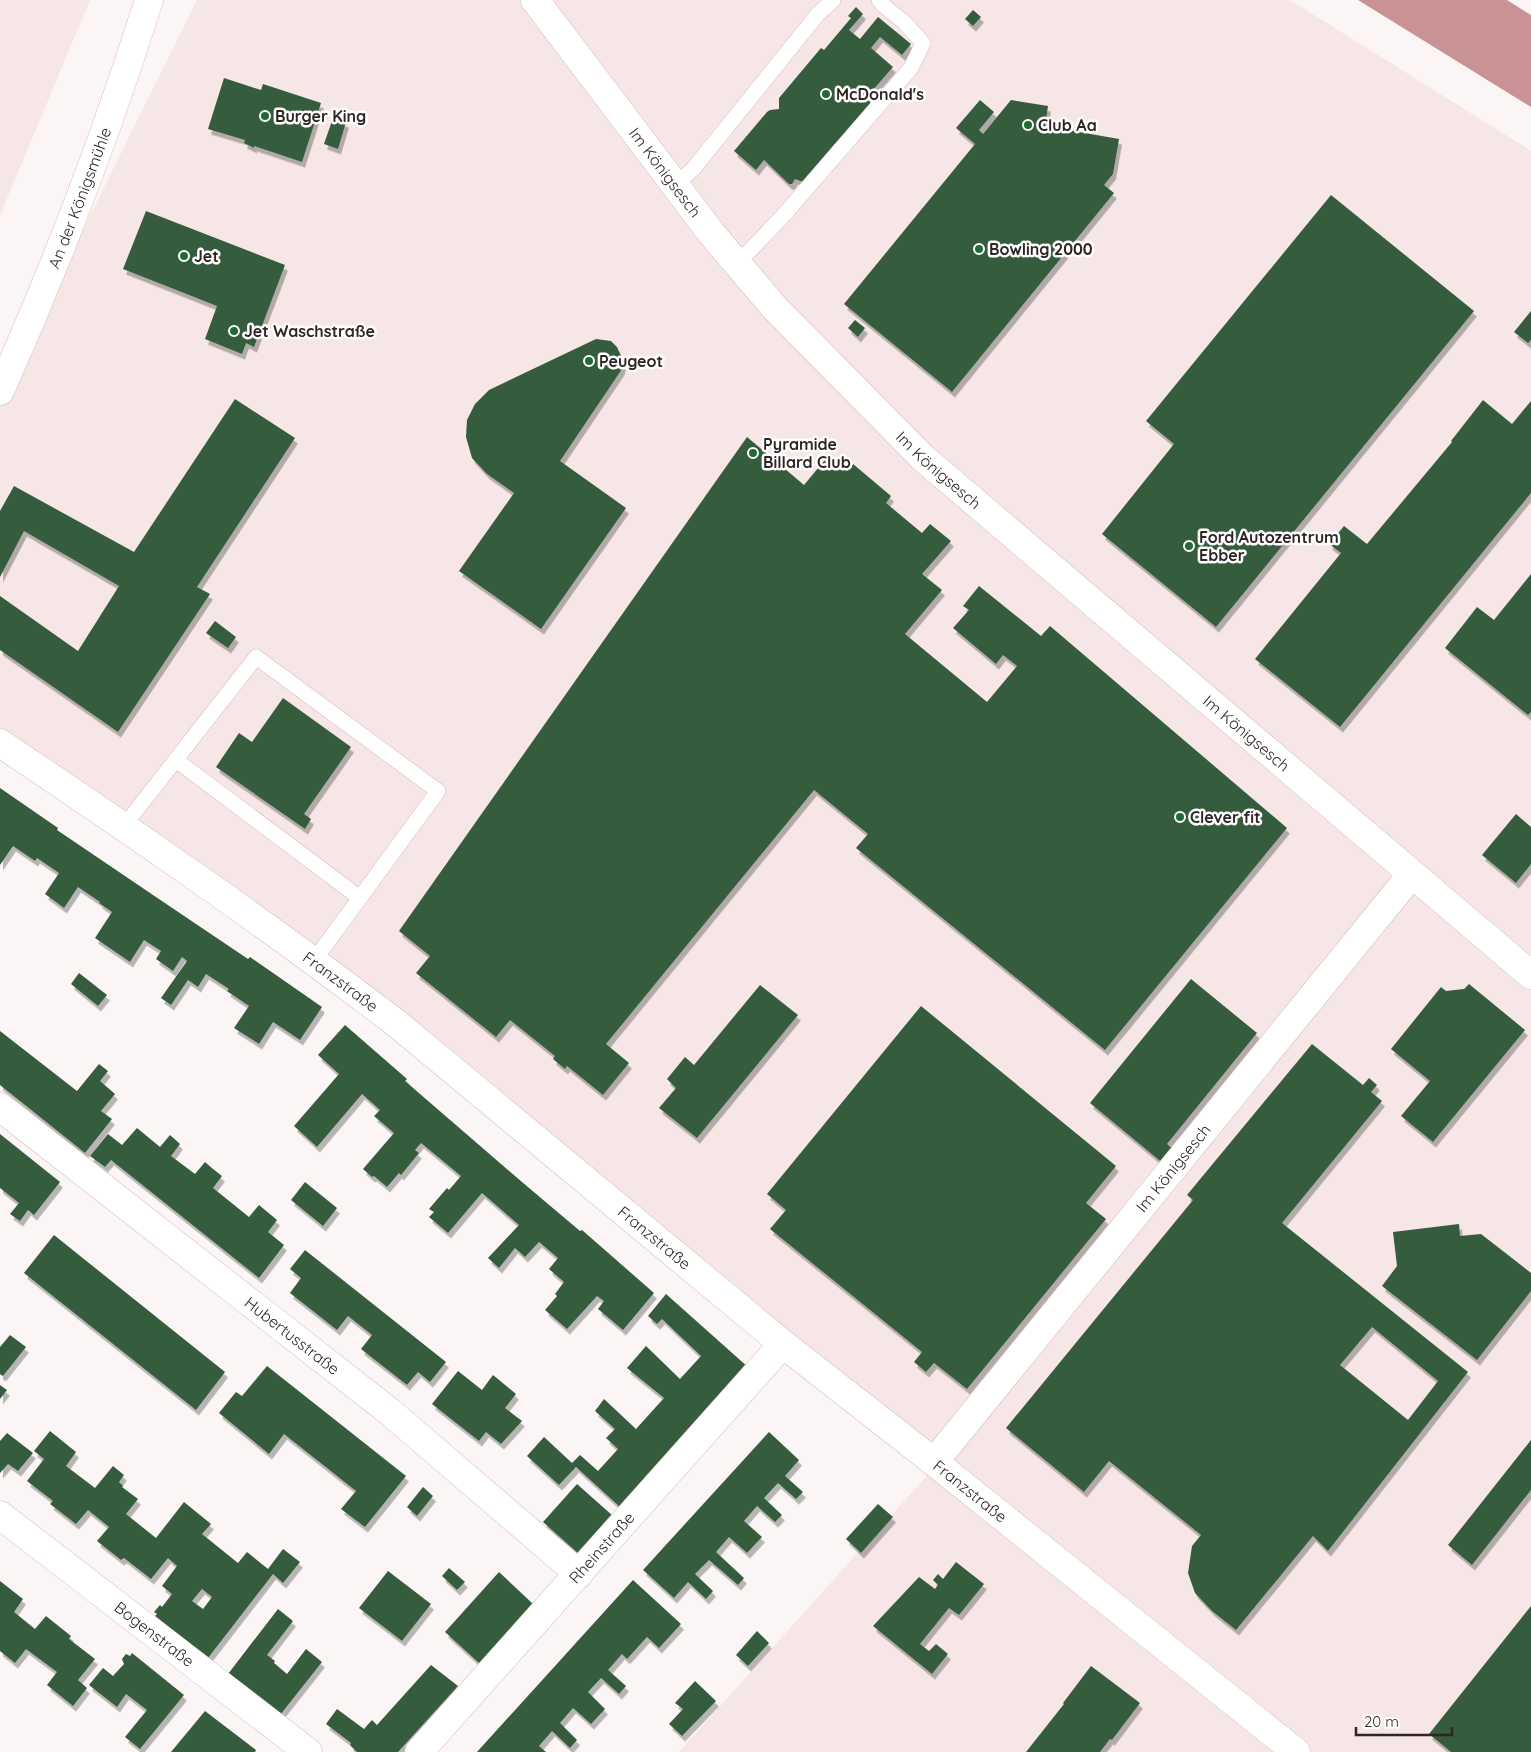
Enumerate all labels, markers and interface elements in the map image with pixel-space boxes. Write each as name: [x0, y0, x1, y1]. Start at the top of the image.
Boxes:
place label: McDonald's: [836, 84, 924, 104]
marker: McDonald's: [820, 88, 832, 100]
place label: Burger King: [275, 106, 366, 126]
marker: Burger King: [259, 110, 271, 122]
place label: Club Aa: [1038, 115, 1097, 135]
marker: Club Aa: [1022, 119, 1034, 131]
street label: Im Königsesch: [625, 123, 706, 221]
street label: An der Königsmühle: [43, 125, 115, 271]
place label: Bowling 2000: [989, 239, 1093, 259]
marker: Bowling 2000: [973, 243, 985, 255]
place label: Jet: [194, 246, 219, 266]
marker: Jet: [178, 250, 190, 262]
place label: Jet Waschstraße: [244, 321, 375, 341]
marker: Jet Waschstraße: [228, 325, 240, 337]
place label: Peugeot: [599, 351, 663, 371]
marker: Peugeot: [583, 355, 595, 367]
street label: Im Königsesch: [892, 427, 985, 513]
place label: Pyramide Billard Club: [763, 434, 851, 472]
marker: Pyramide Billard Club: [747, 447, 759, 459]
place label: Ford Autozentrum Ebber: [1199, 527, 1339, 565]
marker: Ford Autozentrum Ebber: [1183, 540, 1195, 552]
street label: Im Königsesch: [1199, 691, 1294, 776]
place label: Clever fit: [1190, 807, 1261, 827]
marker: Clever fit: [1174, 811, 1186, 823]
street label: Franzstraße: [299, 947, 382, 1016]
street label: Im Königsesch: [1131, 1120, 1215, 1216]
street label: Franzstraße: [614, 1201, 695, 1274]
street label: Hubertusstraße: [241, 1292, 344, 1379]
street label: Franzstraße: [929, 1455, 1011, 1527]
street label: Rheinstraße: [564, 1508, 638, 1587]
street label: Bogenstraße: [111, 1597, 198, 1671]
scale bar: [1356, 1704, 1452, 1736]
text: 20 m: [1364, 1712, 1399, 1731]

